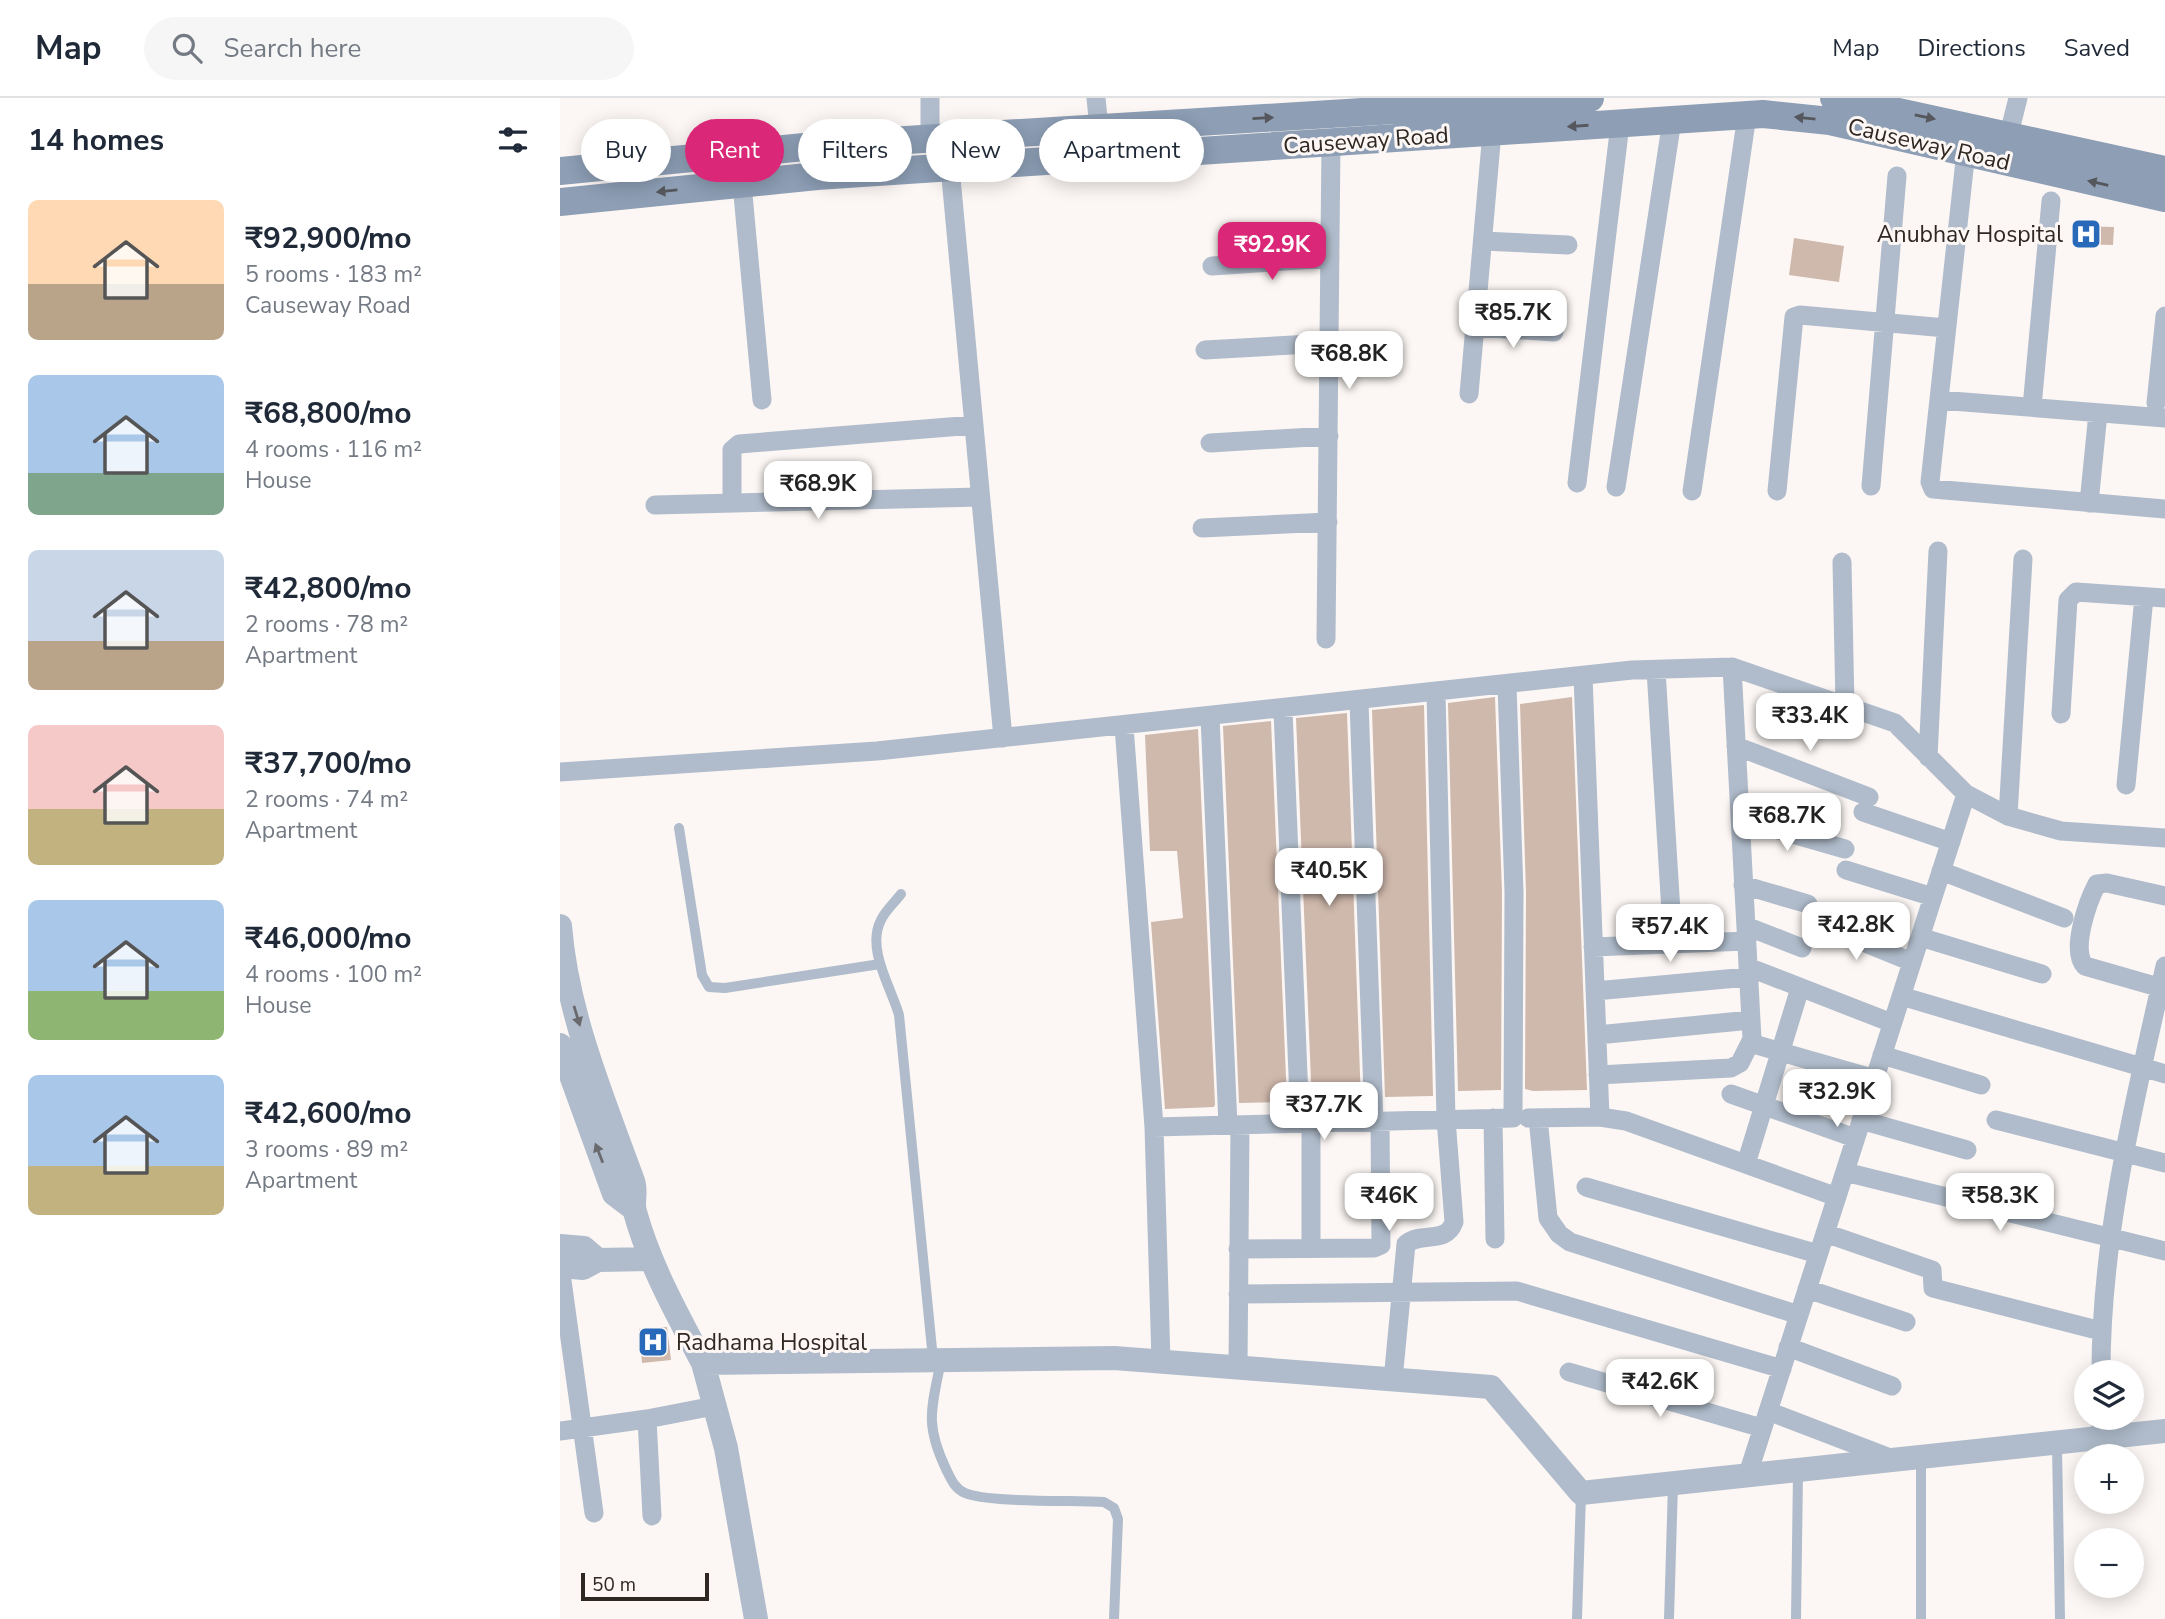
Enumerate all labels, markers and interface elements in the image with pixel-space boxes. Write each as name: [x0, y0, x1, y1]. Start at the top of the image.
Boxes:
search box: [144, 17, 634, 80]
text: Map: [35, 26, 102, 71]
icon: search: [168, 29, 206, 67]
text: Search here: [224, 31, 361, 66]
text: Map: [1832, 32, 1879, 64]
text: Directions: [1917, 32, 2026, 64]
text: Saved: [2064, 32, 2130, 64]
street label: Causeway Road: [1845, 111, 2013, 178]
one-way arrow: [1914, 111, 1936, 122]
one-way arrow: [1252, 112, 1274, 123]
one-way arrow: [1793, 113, 1815, 124]
chip: Buy: [581, 119, 671, 182]
chip: Rent: [685, 119, 784, 182]
chip: Filters: [798, 119, 912, 182]
chip: New: [926, 119, 1025, 182]
chip: Apartment: [1039, 119, 1204, 182]
street label: Causeway Road: [1282, 119, 1450, 162]
text: 14 homes: [28, 120, 164, 161]
icon: filters: [494, 121, 532, 159]
one-way arrow: [1567, 121, 1589, 132]
one-way arrow: [2087, 177, 2109, 188]
one-way arrow: [655, 186, 677, 197]
hospital icon: Anubhav Hospital: [2069, 217, 2103, 251]
text: ₹92,900/mo: [245, 218, 412, 259]
place label: Anubhav Hospital: [1877, 219, 2063, 250]
pin: ₹92.9K: [1215, 222, 1329, 282]
icon: home: [84, 228, 168, 312]
text: ₹92.9K: [1234, 229, 1310, 260]
text: 5 rooms · 183 m²: [245, 259, 422, 290]
text: Causeway Road: [245, 290, 411, 321]
pin: ₹85.7K: [1456, 290, 1570, 350]
text: ₹85.7K: [1475, 297, 1551, 328]
pin: ₹68.8K: [1292, 331, 1406, 391]
text: ₹68.8K: [1311, 338, 1387, 369]
text: ₹68,800/mo: [245, 393, 412, 434]
icon: home: [84, 403, 168, 487]
text: 4 rooms · 116 m²: [245, 434, 422, 465]
pin: ₹68.9K: [761, 462, 875, 521]
text: House: [245, 465, 312, 496]
text: ₹68.9K: [780, 468, 856, 499]
text: ₹42,800/mo: [245, 568, 412, 609]
icon: home: [84, 578, 168, 662]
text: 2 rooms · 78 m²: [245, 609, 408, 640]
text: Apartment: [245, 640, 357, 671]
pin: ₹33.4K: [1753, 694, 1867, 753]
text: ₹33.4K: [1772, 700, 1848, 731]
text: ₹37,700/mo: [245, 743, 412, 784]
icon: home: [84, 753, 168, 837]
text: 2 rooms · 74 m²: [245, 784, 408, 815]
pin: ₹68.7K: [1730, 794, 1844, 853]
text: ₹68.7K: [1749, 800, 1825, 831]
text: Apartment: [245, 815, 357, 846]
pin: ₹40.5K: [1272, 848, 1386, 908]
text: ₹40.5K: [1291, 855, 1367, 886]
pin: ₹42.8K: [1799, 902, 1913, 962]
pin: ₹57.4K: [1613, 904, 1727, 964]
text: ₹42.8K: [1818, 909, 1894, 940]
text: ₹57.4K: [1632, 911, 1708, 942]
text: ₹46,000/mo: [245, 918, 412, 959]
icon: home: [84, 928, 168, 1012]
text: 4 rooms · 100 m²: [245, 959, 422, 990]
text: House: [245, 990, 312, 1021]
one-way arrow: [573, 1006, 583, 1027]
pin: ₹32.9K: [1780, 1070, 1894, 1129]
text: ₹32.9K: [1799, 1076, 1875, 1107]
pin: ₹37.7K: [1267, 1082, 1381, 1142]
text: ₹37.7K: [1286, 1089, 1362, 1120]
text: ₹42,600/mo: [245, 1093, 412, 1134]
icon: home: [84, 1103, 168, 1187]
text: 3 rooms · 89 m²: [245, 1134, 408, 1165]
one-way arrow: [593, 1142, 604, 1163]
text: Apartment: [245, 1165, 357, 1196]
pin: ₹46K: [1348, 1174, 1430, 1233]
pin: ₹58.3K: [1943, 1174, 2057, 1233]
text: ₹46K: [1361, 1180, 1417, 1211]
text: ₹58.3K: [1962, 1180, 2038, 1211]
hospital icon: Radhama Hospital: [636, 1325, 670, 1359]
place label: Radhama Hospital: [676, 1327, 867, 1358]
pin: ₹42.6K: [1603, 1360, 1717, 1419]
map controls: [2074, 1360, 2144, 1598]
button: layers: [2074, 1360, 2144, 1430]
text: ₹42.6K: [1622, 1366, 1698, 1397]
button: +: [2074, 1444, 2144, 1514]
button: −: [2074, 1528, 2144, 1598]
scale bar: [581, 1570, 709, 1602]
text: 50 m: [592, 1572, 636, 1598]

